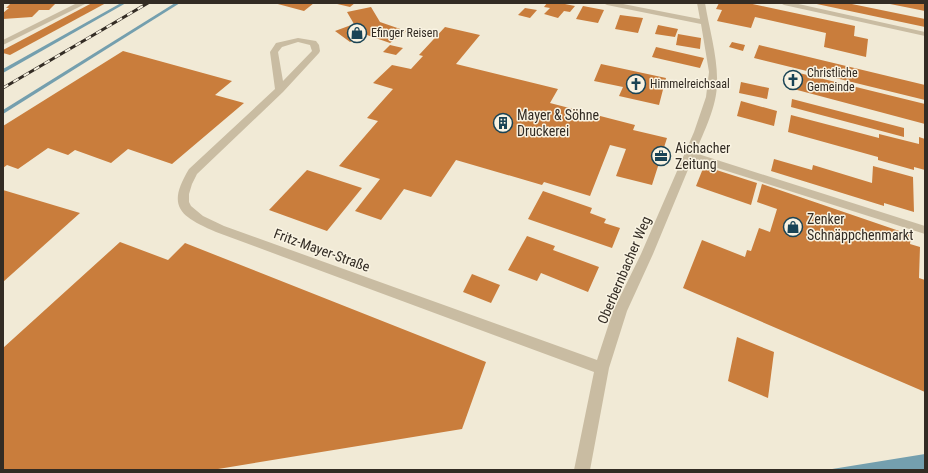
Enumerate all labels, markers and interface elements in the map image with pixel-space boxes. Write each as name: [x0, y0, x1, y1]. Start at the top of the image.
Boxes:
shop icon: Efinger Reisen: [346, 22, 368, 44]
place label: Efinger Reisen: [371, 26, 438, 40]
place label: Christliche Gemeinde: [807, 66, 858, 94]
church icon: Christliche Gemeinde: [782, 69, 804, 91]
church icon: Himmelreichsaal: [625, 73, 647, 95]
place label: Himmelreichsaal: [650, 77, 730, 91]
place label: Mayer & Söhne Druckerei: [517, 107, 600, 139]
building icon: Mayer & Söhne Druckerei: [492, 112, 514, 134]
place label: Aichacher Zeitung: [675, 140, 730, 172]
office icon: Aichacher Zeitung: [650, 145, 672, 167]
place label: Zenker Schnäppchenmarkt: [807, 211, 913, 243]
street label: Oberbernbacher Weg: [594, 214, 654, 326]
shop icon: Zenker Schnäppchenmarkt: [782, 216, 804, 238]
street label: Fritz-Mayer-Straße: [272, 225, 373, 275]

